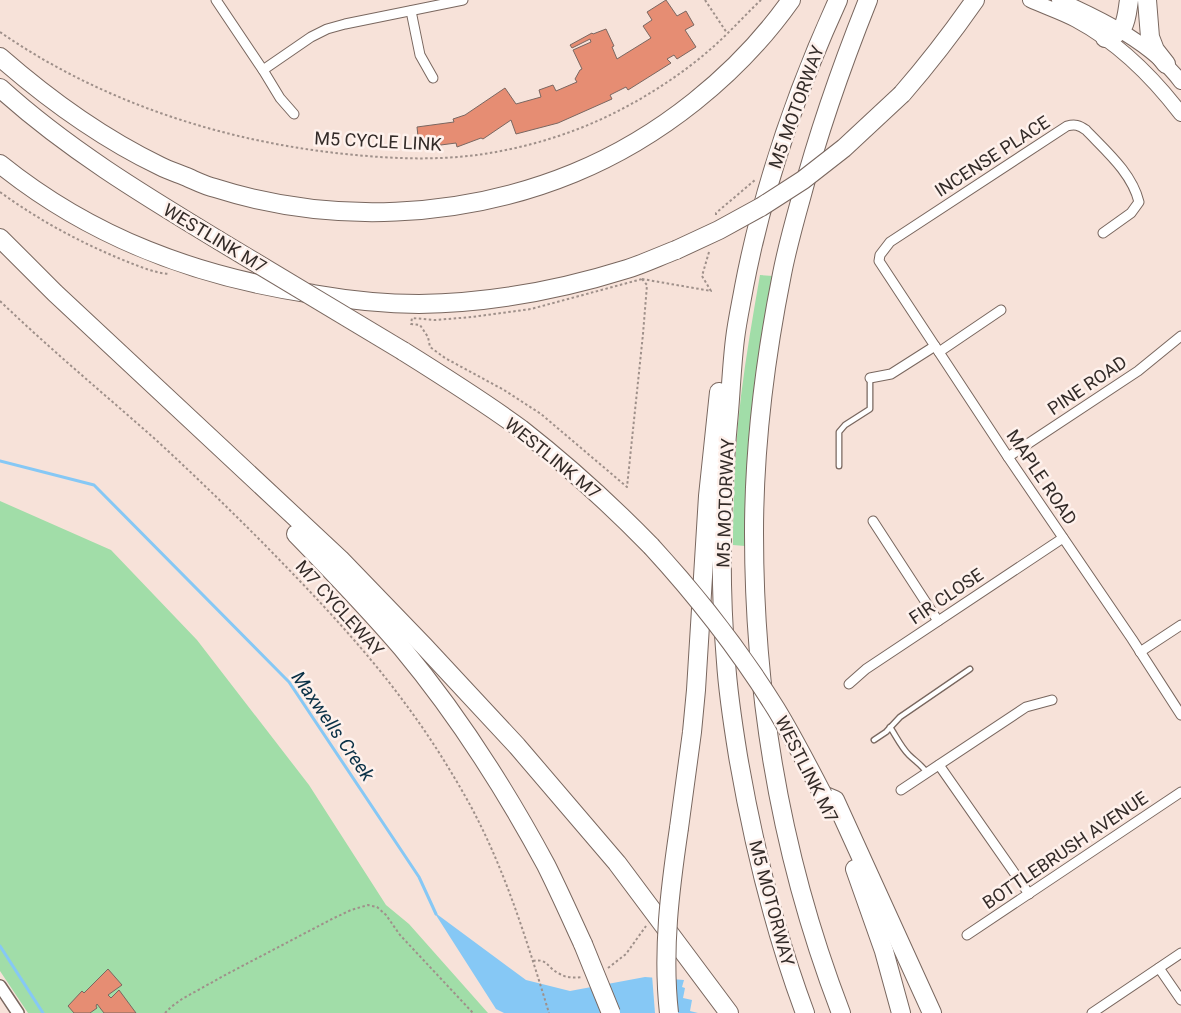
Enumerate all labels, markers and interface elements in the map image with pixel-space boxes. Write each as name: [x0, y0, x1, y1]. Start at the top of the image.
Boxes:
street label: M5 MOTORWAY: [764, 42, 828, 171]
street label: INCENSE PLACE: [931, 111, 1053, 201]
street label: M5 CYCLE LINK: [314, 127, 443, 155]
street label: WESTLINK M7: [160, 199, 270, 277]
street label: PINE ROAD: [1044, 351, 1130, 419]
street label: WESTLINK M7: [501, 413, 605, 503]
street label: MAPLE ROAD: [1002, 425, 1082, 529]
street label: M5 MOTORWAY: [712, 438, 738, 568]
street label: M7 CYCLEWAY: [292, 556, 389, 660]
street label: FIR CLOSE: [905, 564, 987, 628]
water label: Maxwells Creek: [287, 667, 380, 786]
street label: WESTLINK M7: [771, 712, 843, 826]
street label: BOTTLEBRUSH AVENUE: [979, 787, 1151, 913]
street label: M5 MOTORWAY: [745, 838, 799, 968]

